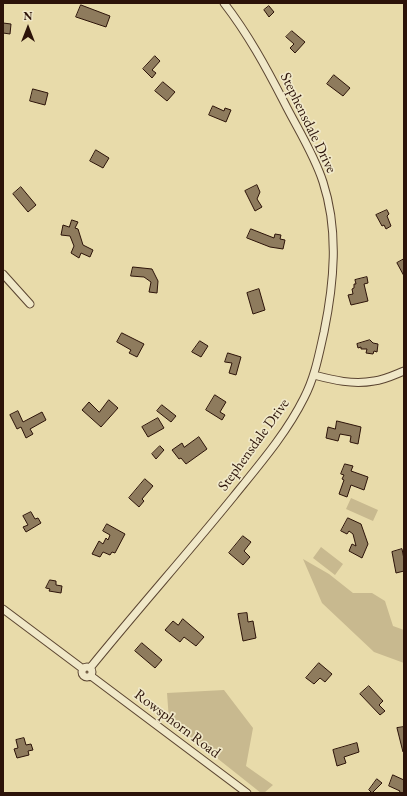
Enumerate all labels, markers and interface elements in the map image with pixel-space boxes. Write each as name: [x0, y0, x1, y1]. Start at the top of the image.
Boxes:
north arrow: [8, 8, 48, 48]
text: N: [24, 9, 32, 23]
street label: Stephensdale Drive: [276, 70, 340, 176]
street label: Stephensdale Drive: [215, 395, 293, 495]
street label: Rowsphorn Road: [130, 686, 224, 762]

